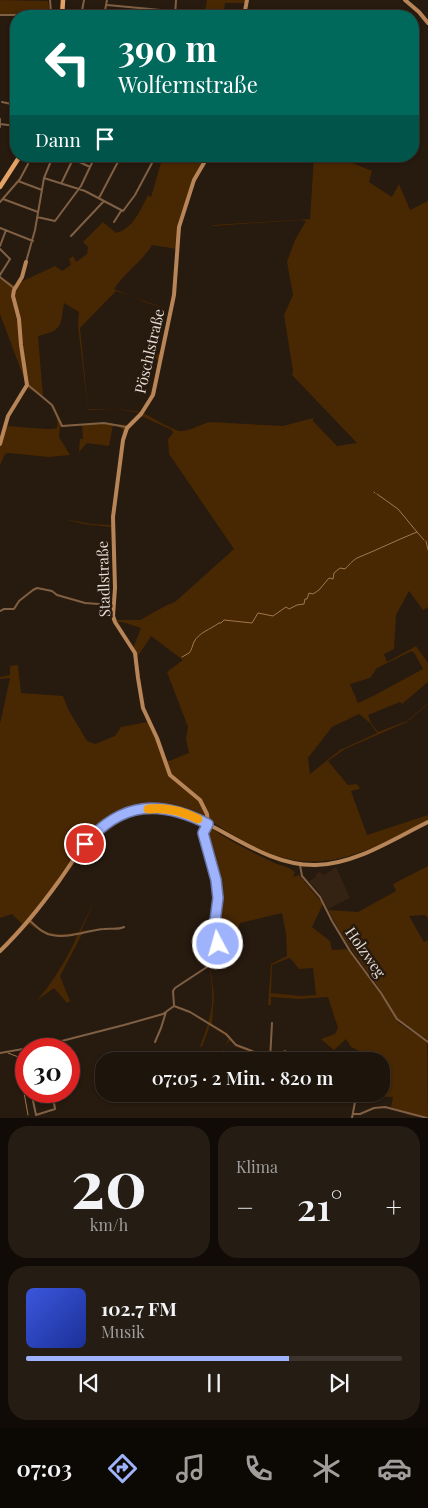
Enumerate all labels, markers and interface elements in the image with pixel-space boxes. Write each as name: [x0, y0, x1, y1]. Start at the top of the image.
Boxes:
text: 390 m: [118, 24, 217, 71]
icon: left: [35, 30, 100, 95]
text: Wolfernstraße: [118, 69, 258, 99]
icon: arrive: [91, 125, 119, 153]
text: Dann: [35, 126, 81, 152]
street label: Pöschlstraße: [130, 307, 168, 395]
street label: Stadlstraße: [92, 540, 114, 618]
pin: [64, 823, 106, 865]
icon: arrive: [71, 830, 99, 858]
position arrow: [191, 917, 243, 969]
street label: Holzweg: [341, 923, 391, 981]
speed limit sign: 30: [15, 1038, 80, 1103]
text: 07:05 · 2 Min. · 820 m: [152, 1064, 333, 1090]
text: 20: [71, 1138, 147, 1224]
text: Klima: [236, 1156, 278, 1177]
text: 21°: [297, 1180, 343, 1231]
text: −: [236, 1188, 254, 1225]
text: +: [386, 1188, 402, 1225]
text: km/h: [90, 1214, 128, 1235]
text: 102.7 FM: [101, 1295, 177, 1321]
text: Musik: [101, 1321, 145, 1342]
icon: previous: [75, 1369, 103, 1397]
icon: pause: [200, 1369, 228, 1397]
icon: next: [325, 1369, 353, 1397]
icon: directions: [105, 1451, 140, 1486]
icon: music: [173, 1451, 208, 1486]
icon: phone: [241, 1451, 276, 1486]
icon: climate: [309, 1451, 344, 1486]
icon: car: [377, 1451, 412, 1486]
text: 07:03: [16, 1453, 72, 1483]

